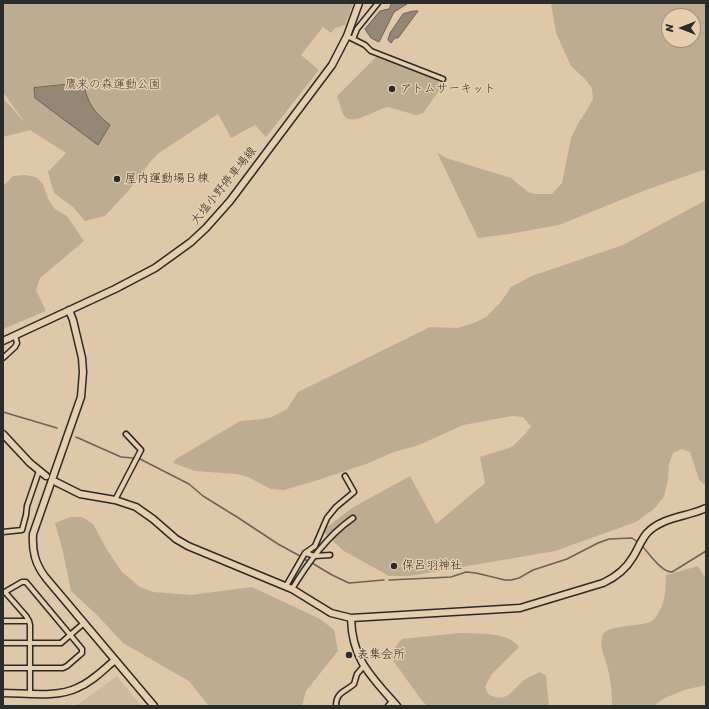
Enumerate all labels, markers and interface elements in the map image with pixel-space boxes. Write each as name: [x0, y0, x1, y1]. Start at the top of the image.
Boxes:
north arrow: [661, 8, 701, 48]
text: N: [660, 24, 679, 32]
park label: 鷹来の森運動公園: [65, 78, 161, 92]
place label: アトムサーキット: [400, 82, 496, 96]
marker: アトムサーキット: [387, 84, 397, 94]
street label: 大塩小野停車場線: [188, 144, 260, 228]
place label: 屋内運動場Ｂ棟: [125, 172, 209, 186]
marker: 屋内運動場Ｂ棟: [112, 174, 122, 184]
place label: 保呂羽神社: [402, 559, 462, 573]
marker: 保呂羽神社: [389, 561, 399, 571]
place label: 表集会所: [357, 648, 405, 662]
marker: 表集会所: [344, 650, 354, 660]

